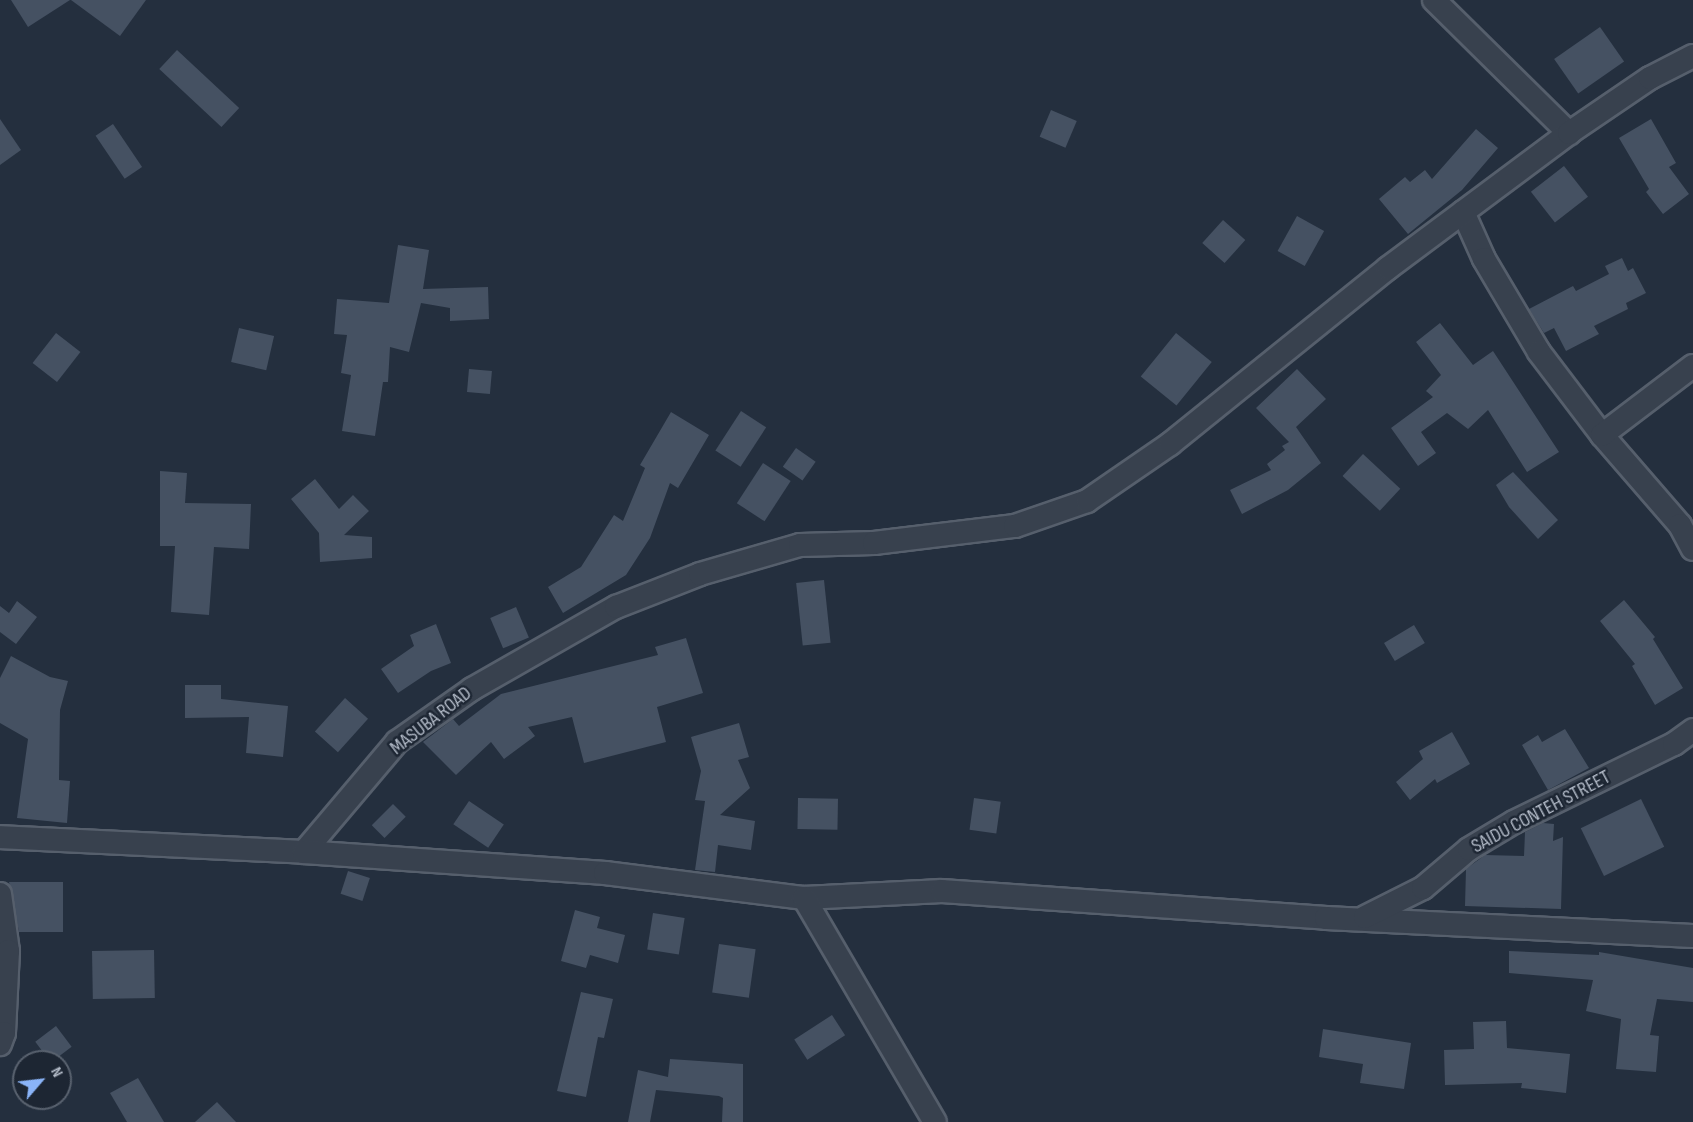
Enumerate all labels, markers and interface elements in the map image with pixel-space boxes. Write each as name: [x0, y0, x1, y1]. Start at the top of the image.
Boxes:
street label: MASUBA ROAD: [385, 682, 477, 760]
street label: SAIDU CONTEH STREET: [1467, 765, 1615, 859]
north arrow: [12, 1050, 72, 1110]
text: N: [46, 1064, 67, 1080]

